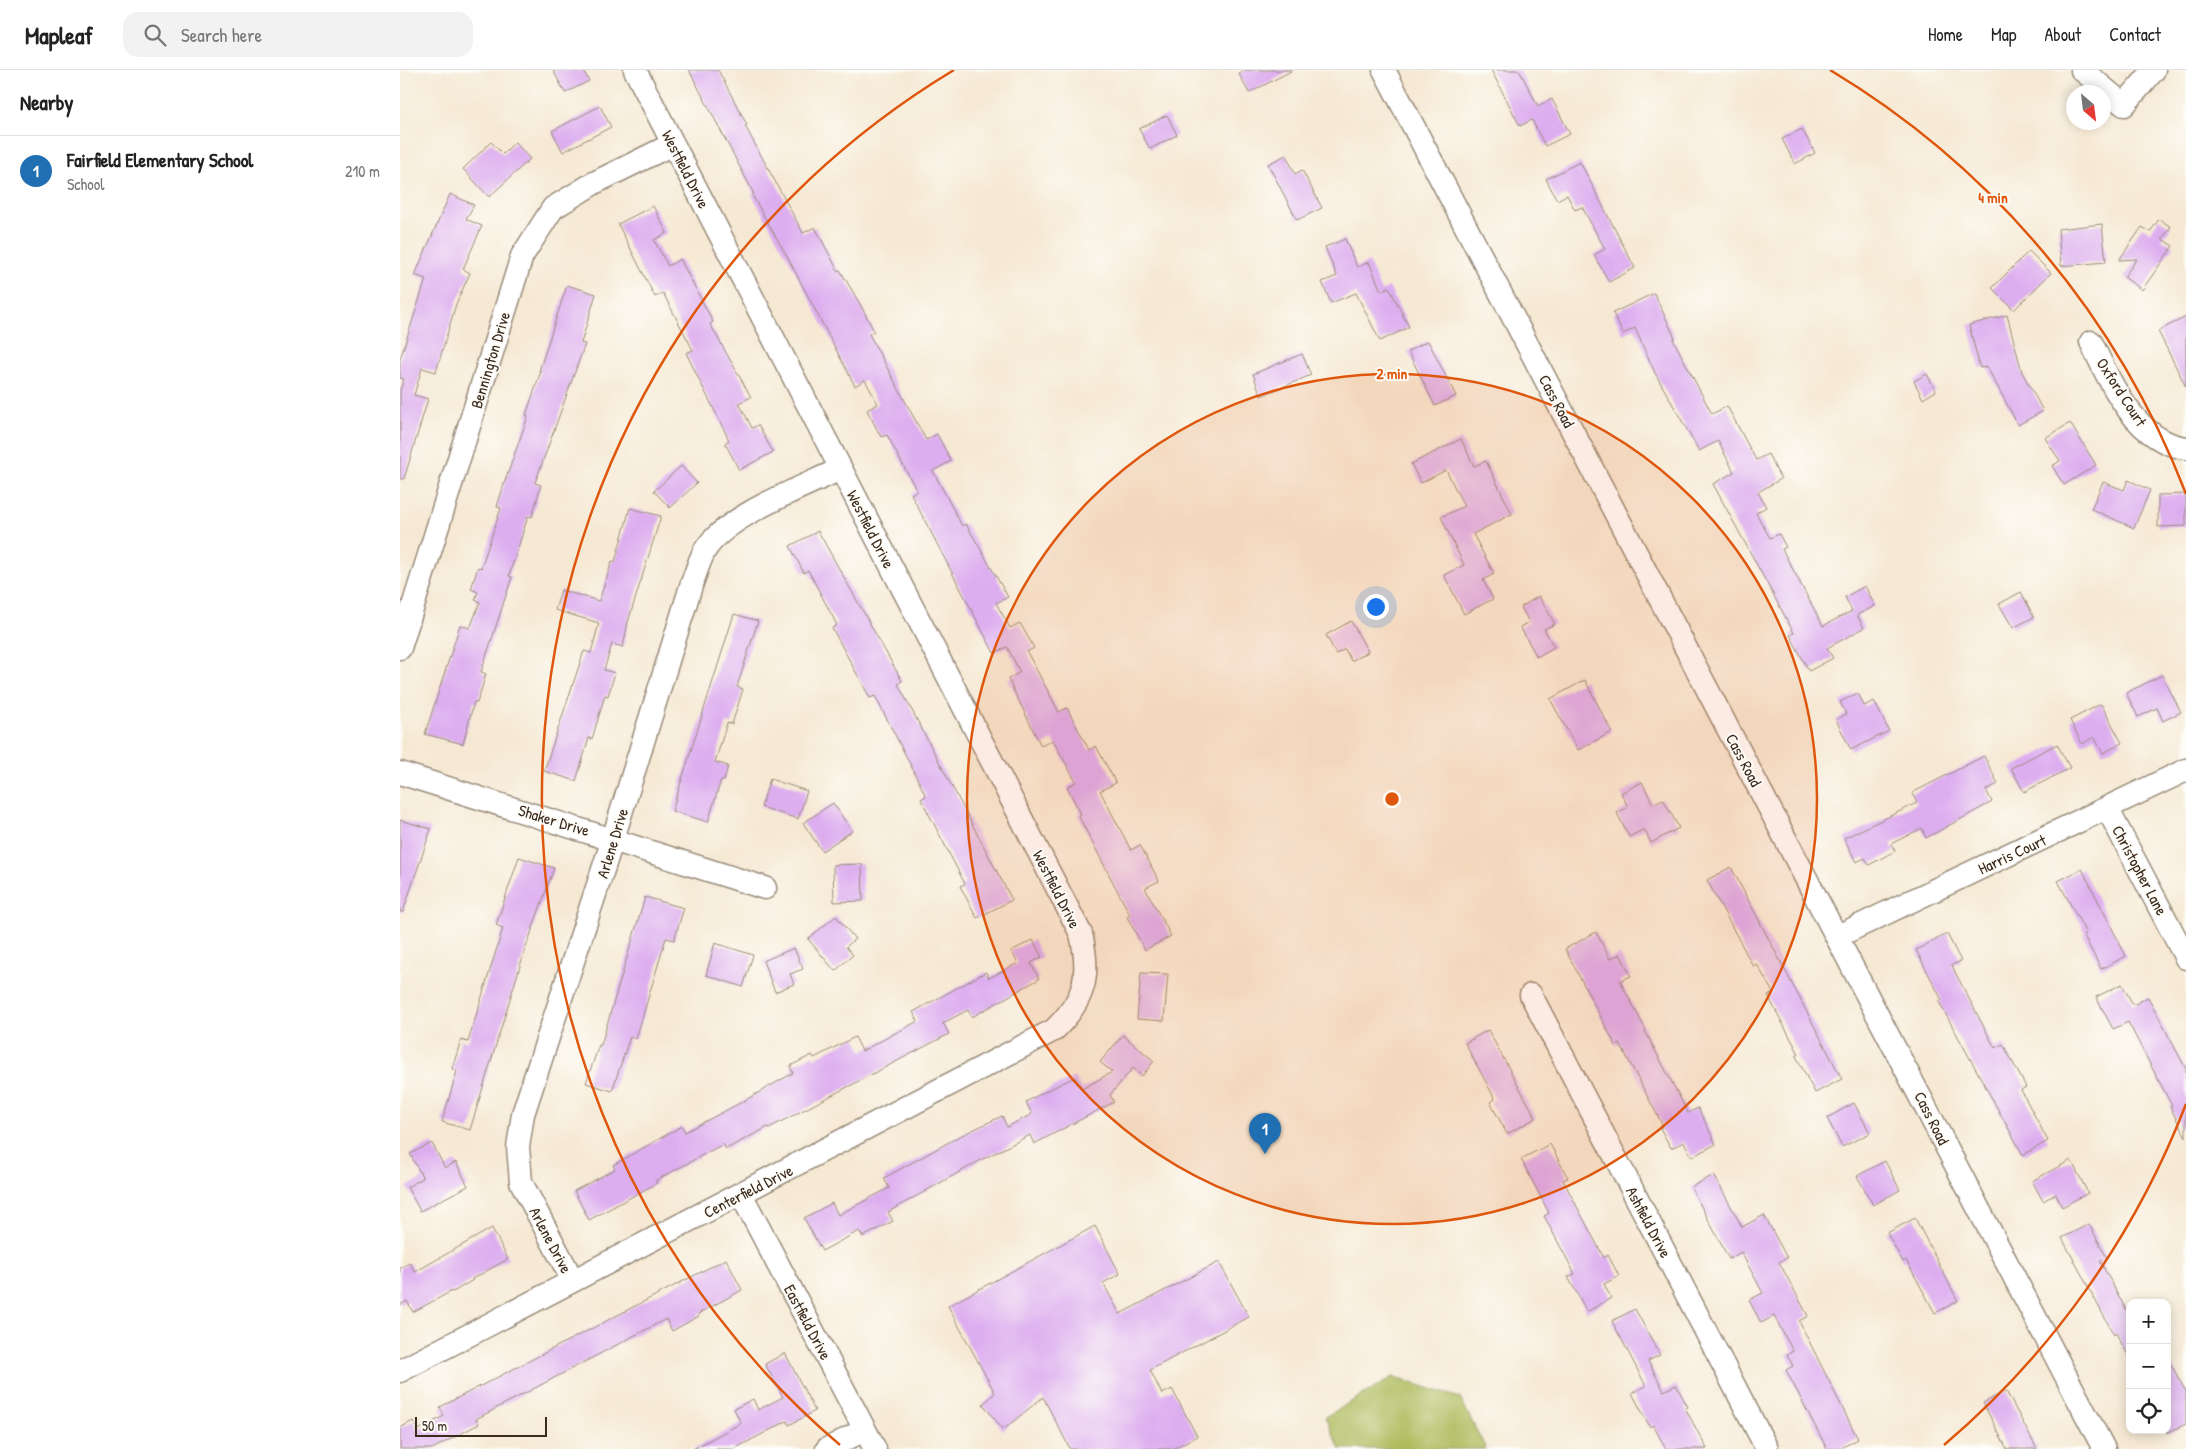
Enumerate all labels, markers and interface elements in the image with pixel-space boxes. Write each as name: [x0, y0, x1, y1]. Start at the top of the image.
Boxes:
search box: [123, 12, 473, 57]
text: Mapleaf: [25, 19, 93, 51]
icon: search: [141, 21, 169, 49]
text: Search here: [181, 22, 262, 48]
text: Home: [1928, 22, 1963, 47]
text: Map: [1991, 22, 2016, 47]
text: About: [2044, 22, 2081, 47]
text: Contact: [2109, 22, 2161, 47]
north arrow: [2066, 85, 2111, 130]
text: Nearby: [20, 88, 73, 117]
street label: Westfield Drive: [657, 126, 715, 212]
text: Fairfield Elementary School: [67, 147, 253, 173]
text: 1: [33, 160, 39, 182]
text: 210 m: [345, 160, 380, 182]
text: School: [67, 173, 104, 195]
text: 4 min: [1978, 187, 2008, 208]
street label: Bennington Drive: [465, 308, 515, 411]
street label: Oxford Court: [2092, 353, 2153, 431]
text: 2 min: [1377, 363, 1408, 384]
street label: Cass Road: [1534, 371, 1580, 431]
street label: Westfield Drive: [842, 486, 900, 572]
your location: [1363, 594, 1389, 620]
street label: Cass Road: [1721, 730, 1767, 790]
centre of rings: [1383, 790, 1401, 808]
street label: Shaker Drive: [516, 799, 593, 841]
street label: Arlene Drive: [591, 805, 633, 881]
street label: Christopher Lane: [2107, 821, 2173, 919]
street label: Harris Court: [1974, 828, 2050, 879]
street label: Westfield Drive: [1028, 846, 1086, 932]
street label: Cass Road: [1909, 1087, 1955, 1149]
pin: 1: [1249, 1113, 1281, 1154]
street label: Centerfield Drive: [700, 1159, 797, 1223]
street label: Ashfield Drive: [1621, 1183, 1677, 1262]
street label: Arlene Drive: [524, 1203, 578, 1278]
street label: Eastfield Drive: [779, 1281, 837, 1364]
map controls: [2126, 1299, 2171, 1434]
button: +: [2126, 1299, 2171, 1344]
button: −: [2126, 1344, 2171, 1389]
button: locate: [2126, 1389, 2171, 1434]
scale bar: [415, 1414, 548, 1437]
text: 50 m: [422, 1416, 447, 1435]

